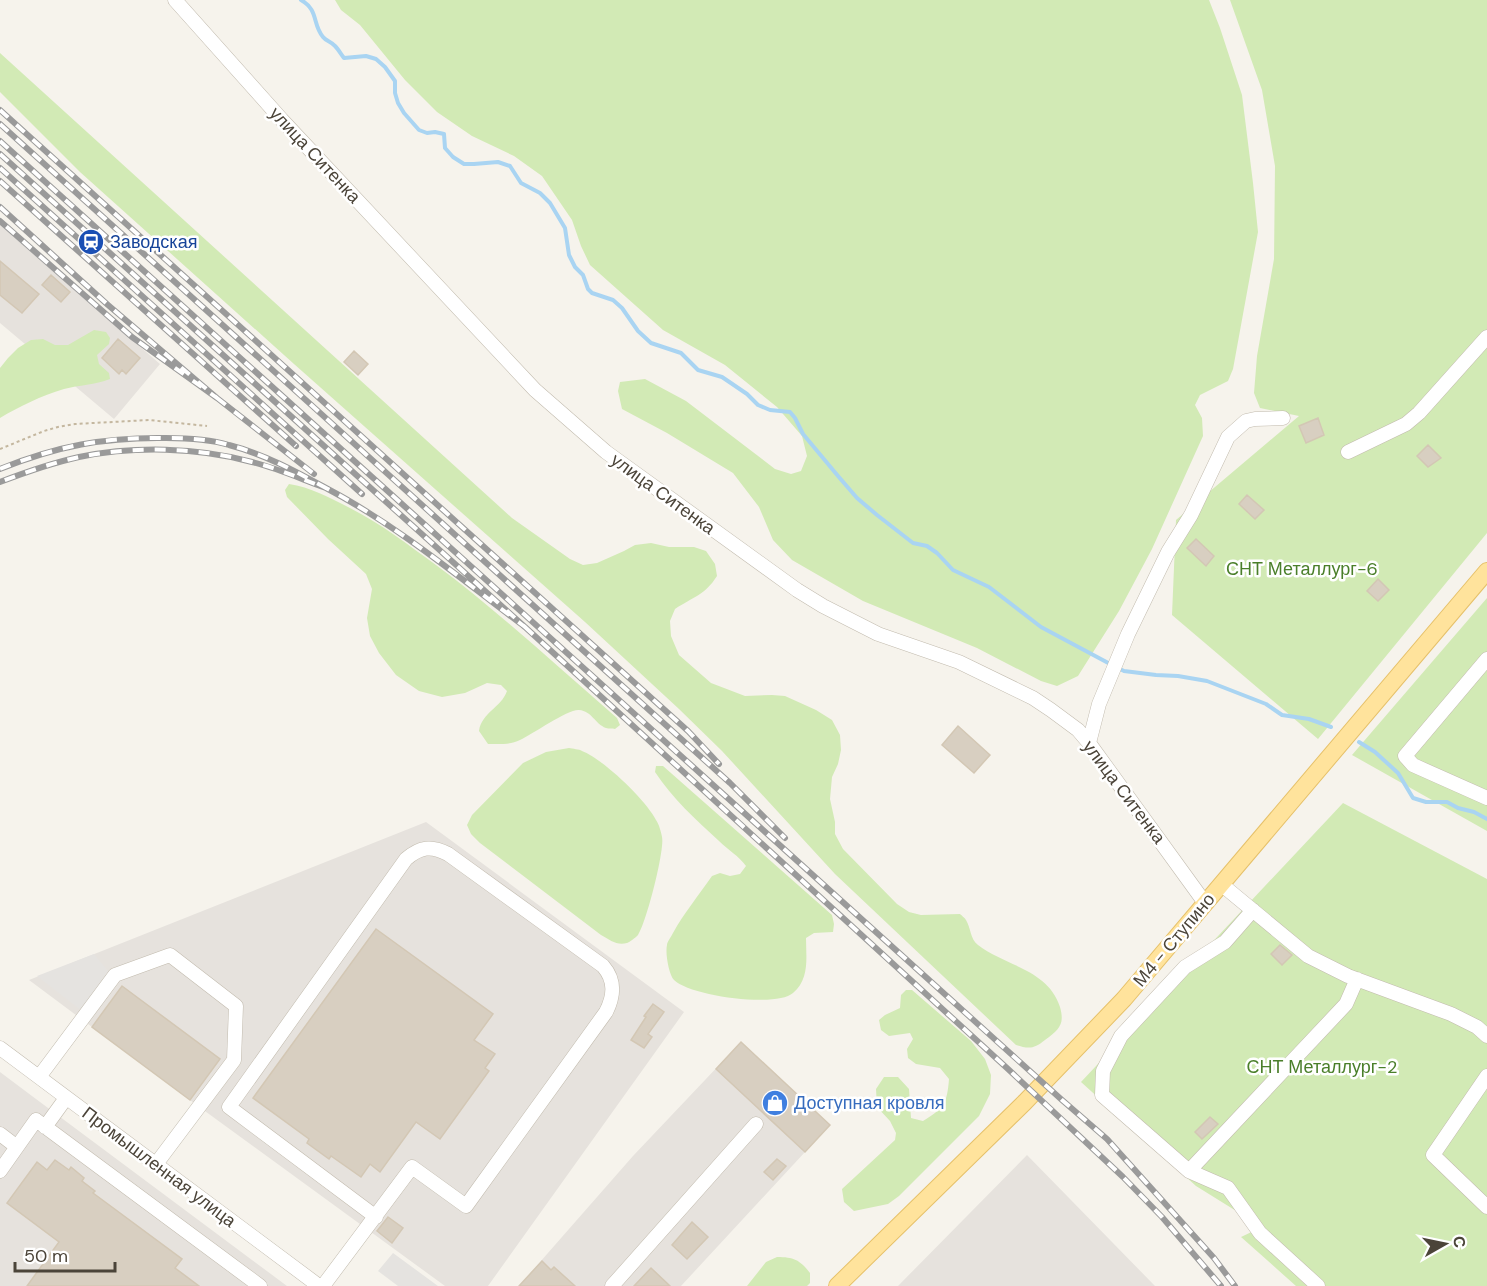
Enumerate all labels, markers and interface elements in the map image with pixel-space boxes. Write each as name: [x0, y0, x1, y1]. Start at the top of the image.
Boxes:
street label: улица Ситенка: [264, 102, 367, 209]
station icon: Заводская: [76, 227, 106, 257]
place label: Заводская: [110, 230, 197, 254]
street label: улица Ситенка: [606, 448, 721, 541]
park label: СНТ Металлург-6: [1226, 557, 1378, 581]
street label: улица Ситенка: [1077, 735, 1171, 849]
street label: М4 - Ступино: [1128, 888, 1220, 992]
park label: СНТ Металлург-2: [1247, 1055, 1397, 1079]
shop icon: Доступная кровля: [760, 1088, 790, 1118]
place label: Доступная кровля: [794, 1091, 944, 1115]
street label: Промышленная улица: [77, 1101, 242, 1233]
north arrow: [1415, 1214, 1475, 1274]
text: С: [1448, 1234, 1471, 1250]
scale bar: [15, 1235, 116, 1273]
text: 50 m: [24, 1244, 68, 1268]

